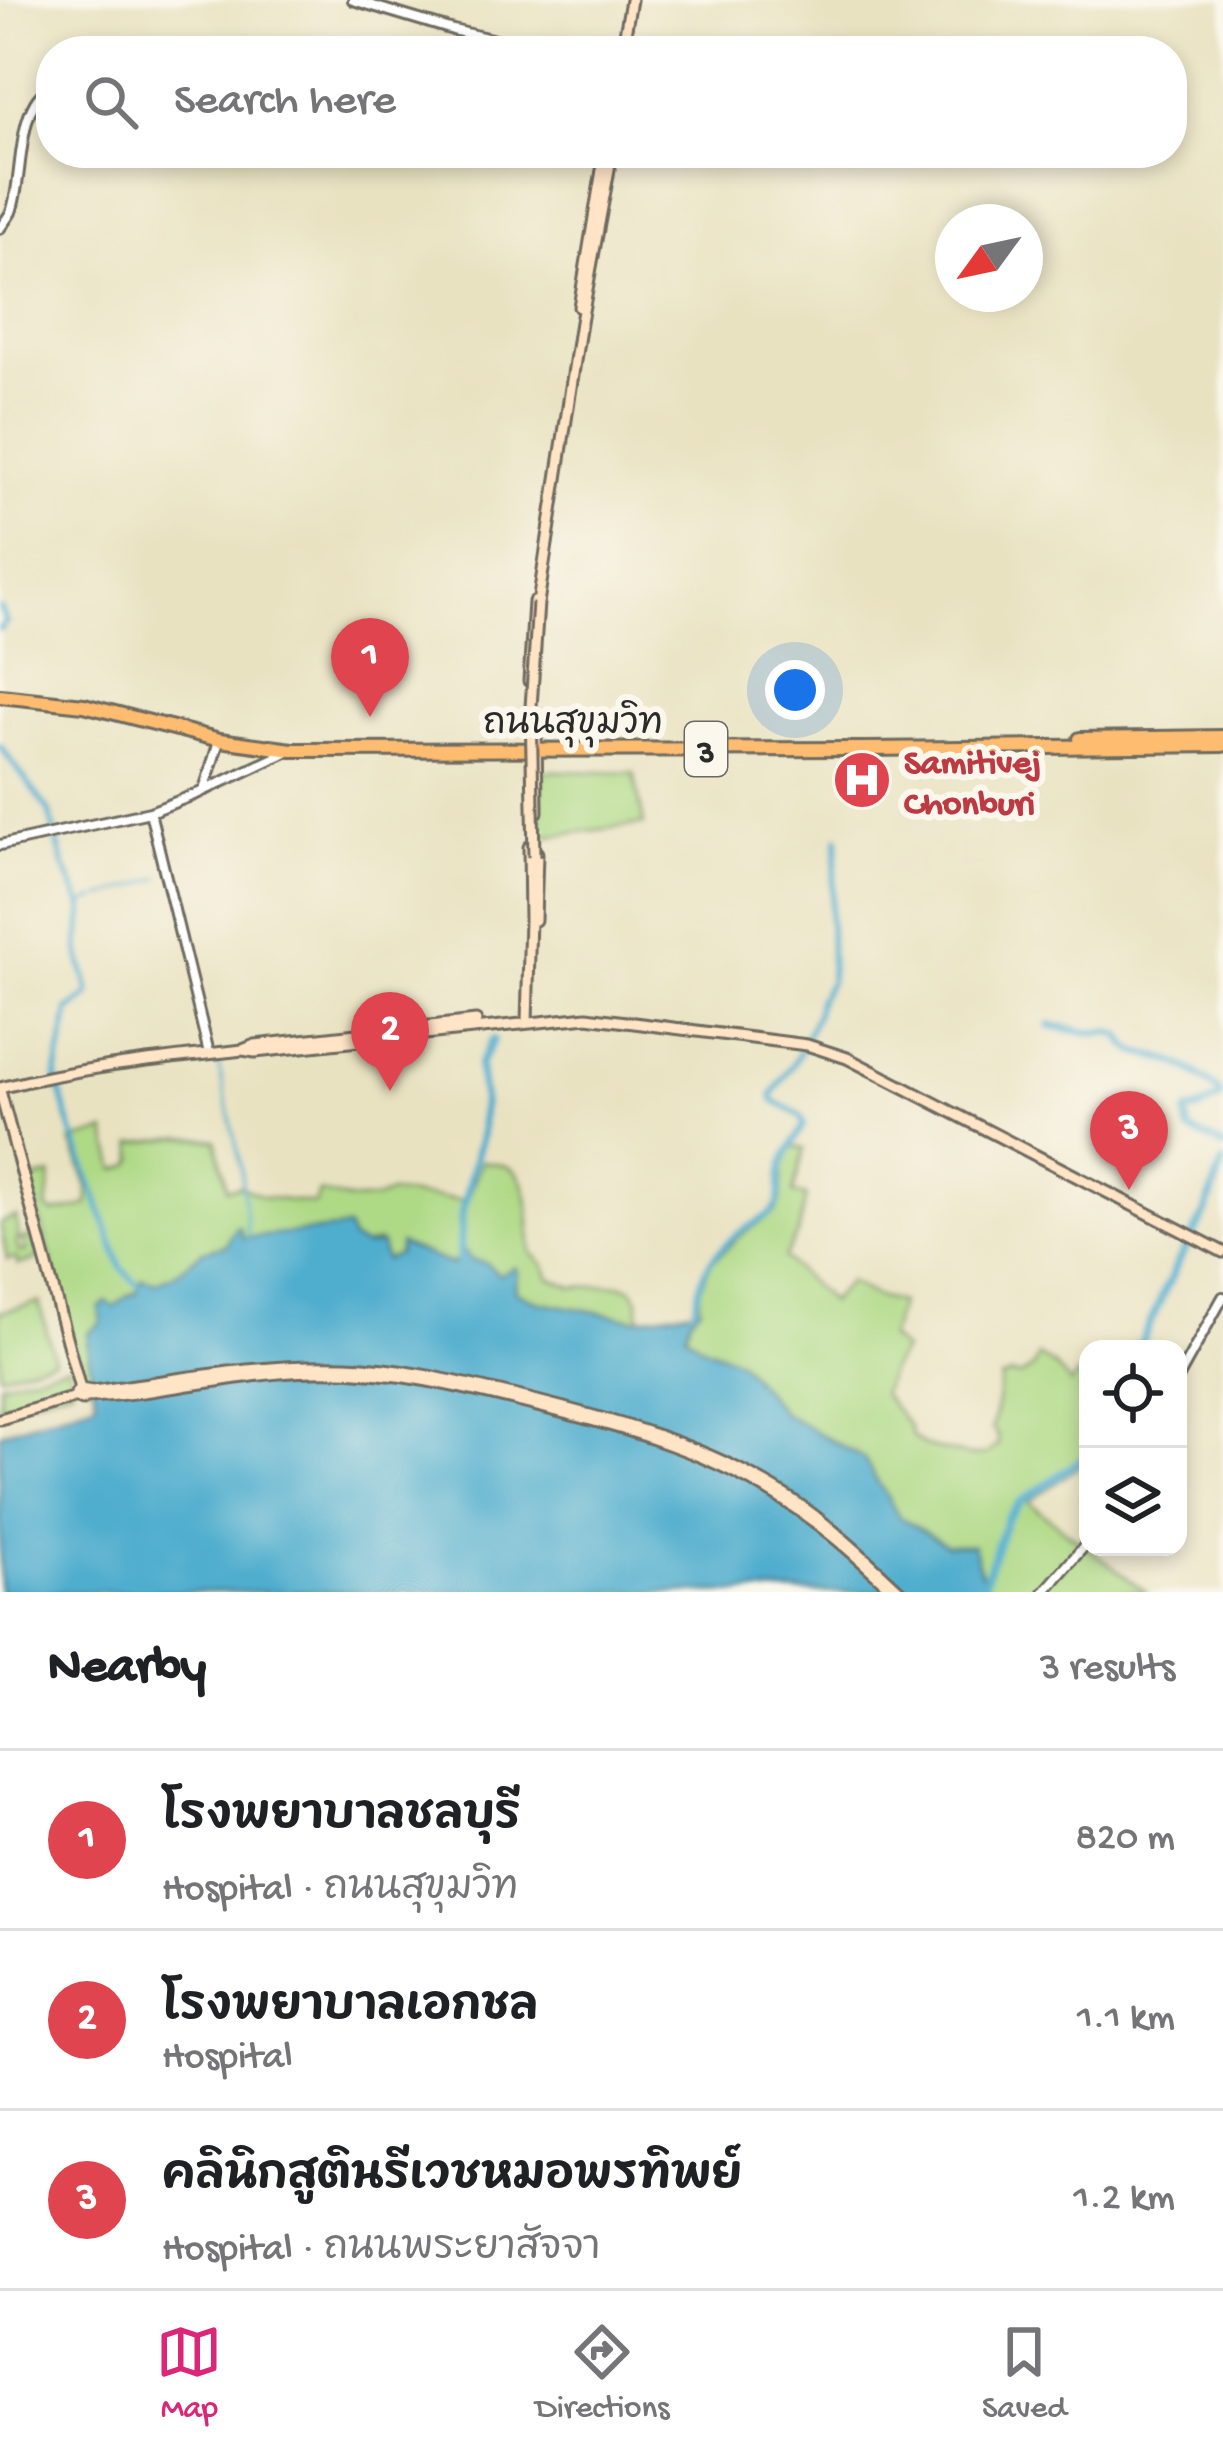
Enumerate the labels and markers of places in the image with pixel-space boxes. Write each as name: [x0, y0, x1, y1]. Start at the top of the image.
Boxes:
pin: 1: [331, 618, 409, 717]
place label: Samitivej Chonburi: [904, 744, 1041, 828]
hospital icon: Samitivej Chonburi: [831, 749, 893, 811]
pin: 2: [351, 992, 429, 1091]
pin: 3: [1090, 1091, 1168, 1190]

